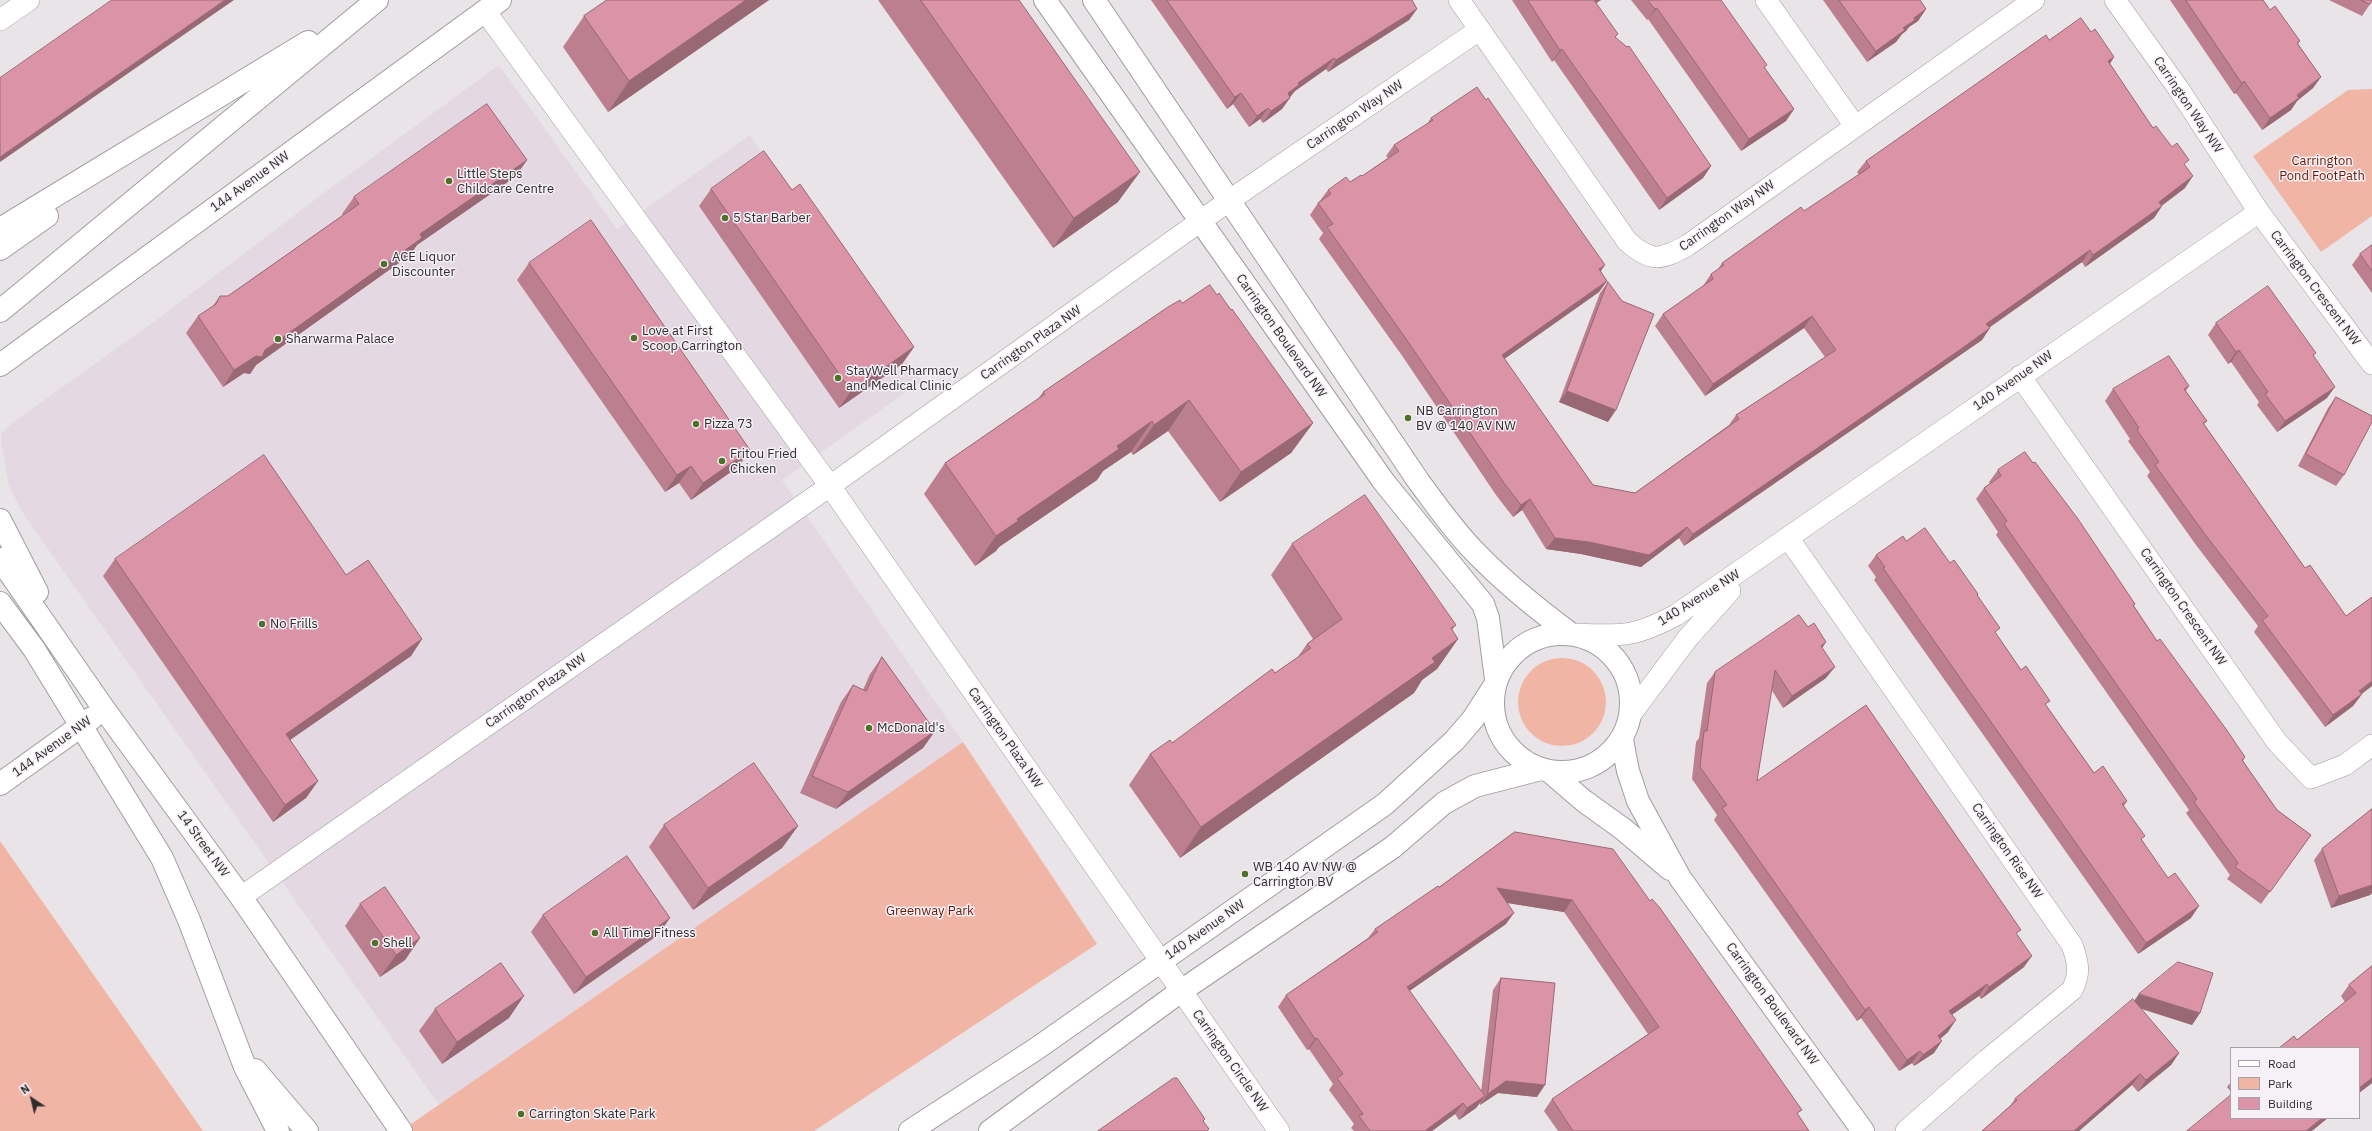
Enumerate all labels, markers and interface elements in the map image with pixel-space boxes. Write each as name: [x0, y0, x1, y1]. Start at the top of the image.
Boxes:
street label: Carrington Way NW: [2150, 54, 2226, 156]
street label: Carrington Way NW: [1304, 77, 1406, 153]
street label: 144 Avenue NW: [208, 148, 292, 216]
park label: Carrington Pond FootPath: [2279, 153, 2365, 184]
place label: Little Steps Childcare Centre: [457, 166, 554, 197]
marker: Little Steps Childcare Centre: [444, 176, 454, 186]
street label: Carrington Way NW: [1676, 177, 1778, 255]
place label: 5 Star Barber: [733, 210, 810, 226]
marker: 5 Star Barber: [720, 213, 730, 223]
street label: Carrington Crescent NW: [2267, 227, 2363, 349]
place label: ACE Liquor Discounter: [392, 249, 456, 280]
marker: ACE Liquor Discounter: [379, 259, 389, 269]
street label: Carrington Boulevard NW: [1232, 271, 1330, 401]
street label: Carrington Plaza NW: [978, 302, 1084, 384]
place label: Love at First Scoop Carrington: [642, 323, 742, 354]
place label: Sharwarma Palace: [286, 331, 394, 347]
marker: Love at First Scoop Carrington: [629, 333, 639, 343]
marker: Sharwarma Palace: [273, 334, 283, 344]
street label: 140 Avenue NW: [1970, 348, 2056, 414]
place label: StayWell Pharmacy and Medical Clinic: [846, 363, 958, 394]
marker: StayWell Pharmacy and Medical Clinic: [833, 373, 843, 383]
place label: NB Carrington BV @ 140 AV NW: [1416, 403, 1516, 434]
marker: NB Carrington BV @ 140 AV NW: [1403, 413, 1413, 423]
place label: Pizza 73: [704, 416, 753, 432]
marker: Pizza 73: [691, 419, 701, 429]
place label: Fritou Fried Chicken: [730, 446, 797, 477]
marker: Fritou Fried Chicken: [717, 456, 727, 466]
street label: Carrington Crescent NW: [2136, 545, 2230, 669]
street label: 140 Avenue NW: [1655, 567, 1743, 629]
place label: No Frills: [270, 616, 318, 632]
marker: No Frills: [257, 619, 267, 629]
street label: Carrington Plaza NW: [483, 650, 589, 732]
street label: Carrington Plaza NW: [964, 685, 1046, 791]
street label: 144 Avenue NW: [10, 713, 94, 781]
place label: McDonald's: [877, 720, 945, 736]
marker: McDonald's: [864, 723, 874, 733]
street label: Carrington Rise NW: [1968, 800, 2046, 902]
street label: 14 Street NW: [174, 808, 232, 880]
place label: WB 140 AV NW @ Carrington BV: [1253, 859, 1357, 890]
marker: WB 140 AV NW @ Carrington BV: [1240, 869, 1250, 879]
street label: 140 Avenue NW: [1162, 897, 1248, 963]
park label: Greenway Park: [886, 903, 974, 919]
place label: All Time Fitness: [603, 925, 696, 941]
marker: All Time Fitness: [590, 928, 600, 938]
place label: Shell: [383, 935, 412, 951]
marker: Shell: [370, 938, 380, 948]
street label: Carrington Boulevard NW: [1722, 940, 1822, 1068]
street label: Carrington Circle NW: [1189, 1007, 1271, 1115]
legend: [2230, 1047, 2360, 1119]
text: Road: [2268, 1056, 2296, 1071]
text: Park: [2268, 1076, 2292, 1091]
north arrow: [12, 1079, 52, 1119]
text: N: [18, 1081, 32, 1097]
text: Building: [2268, 1096, 2312, 1111]
place label: Carrington Skate Park: [529, 1106, 656, 1122]
marker: Carrington Skate Park: [516, 1109, 526, 1119]

